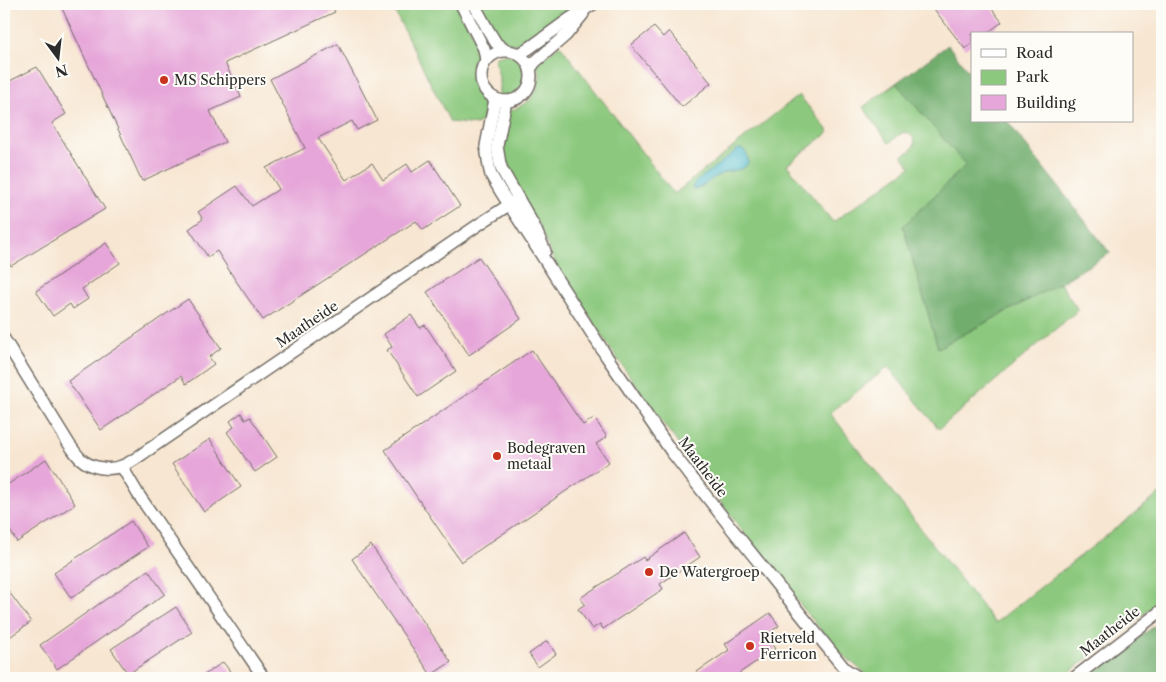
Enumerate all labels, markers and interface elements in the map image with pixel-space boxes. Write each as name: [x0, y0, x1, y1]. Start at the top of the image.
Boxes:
north arrow: [32, 32, 82, 82]
legend: [971, 32, 1134, 122]
text: Road: [1016, 43, 1053, 62]
text: N: [53, 60, 70, 81]
text: Park: [1016, 67, 1050, 86]
place label: MS Schippers: [174, 71, 266, 89]
marker: MS Schippers: [158, 74, 170, 86]
text: Building: [1016, 93, 1076, 112]
street label: Maatheide: [273, 297, 342, 351]
street label: Maatheide: [674, 433, 732, 501]
place label: Bodegraven metaal: [507, 439, 586, 473]
marker: Bodegraven metaal: [491, 450, 503, 462]
place label: De Watergroep: [659, 563, 760, 581]
marker: De Watergroep: [643, 566, 655, 578]
street label: Maatheide: [1076, 602, 1144, 660]
place label: Rietveld Ferricon: [760, 629, 817, 663]
marker: Rietveld Ferricon: [744, 640, 756, 652]

